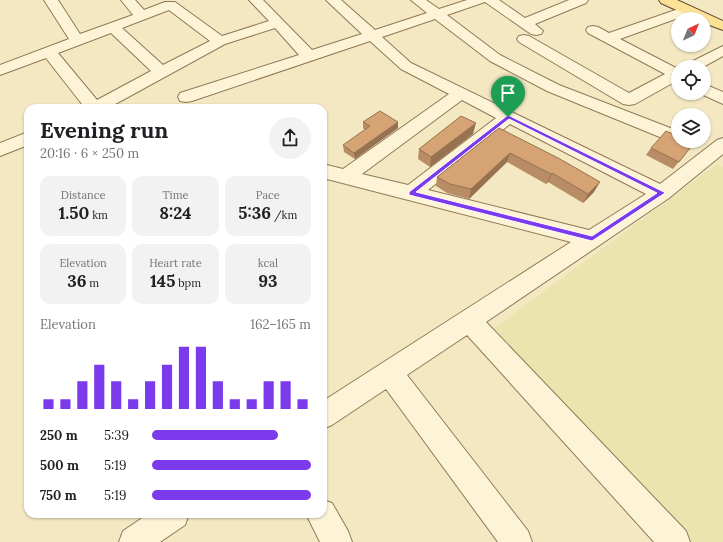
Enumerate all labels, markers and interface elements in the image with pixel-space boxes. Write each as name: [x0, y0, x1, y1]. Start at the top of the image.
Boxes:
north arrow: [671, 12, 711, 52]
map controls: [671, 12, 711, 148]
button: locate: [671, 60, 711, 100]
pin: [491, 76, 525, 117]
icon: arrive: [497, 82, 519, 104]
button: layers: [671, 108, 711, 148]
text: Evening run: [40, 116, 168, 144]
button: share: [269, 117, 311, 159]
text: 20:16 · 6 × 250 m: [40, 145, 139, 162]
text: Distance: [61, 188, 106, 202]
text: Time: [163, 188, 188, 202]
text: Pace: [256, 188, 280, 202]
text: 1.50: [58, 202, 89, 224]
text: 8:24: [159, 202, 192, 224]
text: 5:36: [238, 202, 271, 224]
text: km: [89, 208, 108, 222]
text: /km: [271, 208, 297, 222]
text: Elevation: [60, 256, 107, 270]
text: Heart rate: [149, 256, 202, 270]
text: kcal: [258, 256, 278, 270]
text: 36: [67, 270, 86, 292]
text: 145: [150, 270, 175, 292]
text: 93: [258, 270, 277, 292]
text: m: [86, 276, 99, 290]
text: bpm: [175, 276, 201, 290]
text: Elevation: [40, 316, 96, 333]
text: 162–165 m: [250, 316, 311, 333]
text: 250 m: [40, 427, 78, 444]
text: 5:39: [104, 427, 129, 444]
text: 500 m: [40, 457, 79, 474]
text: 5:19: [104, 457, 127, 474]
text: 750 m: [40, 487, 77, 504]
text: 5:19: [104, 487, 127, 504]

